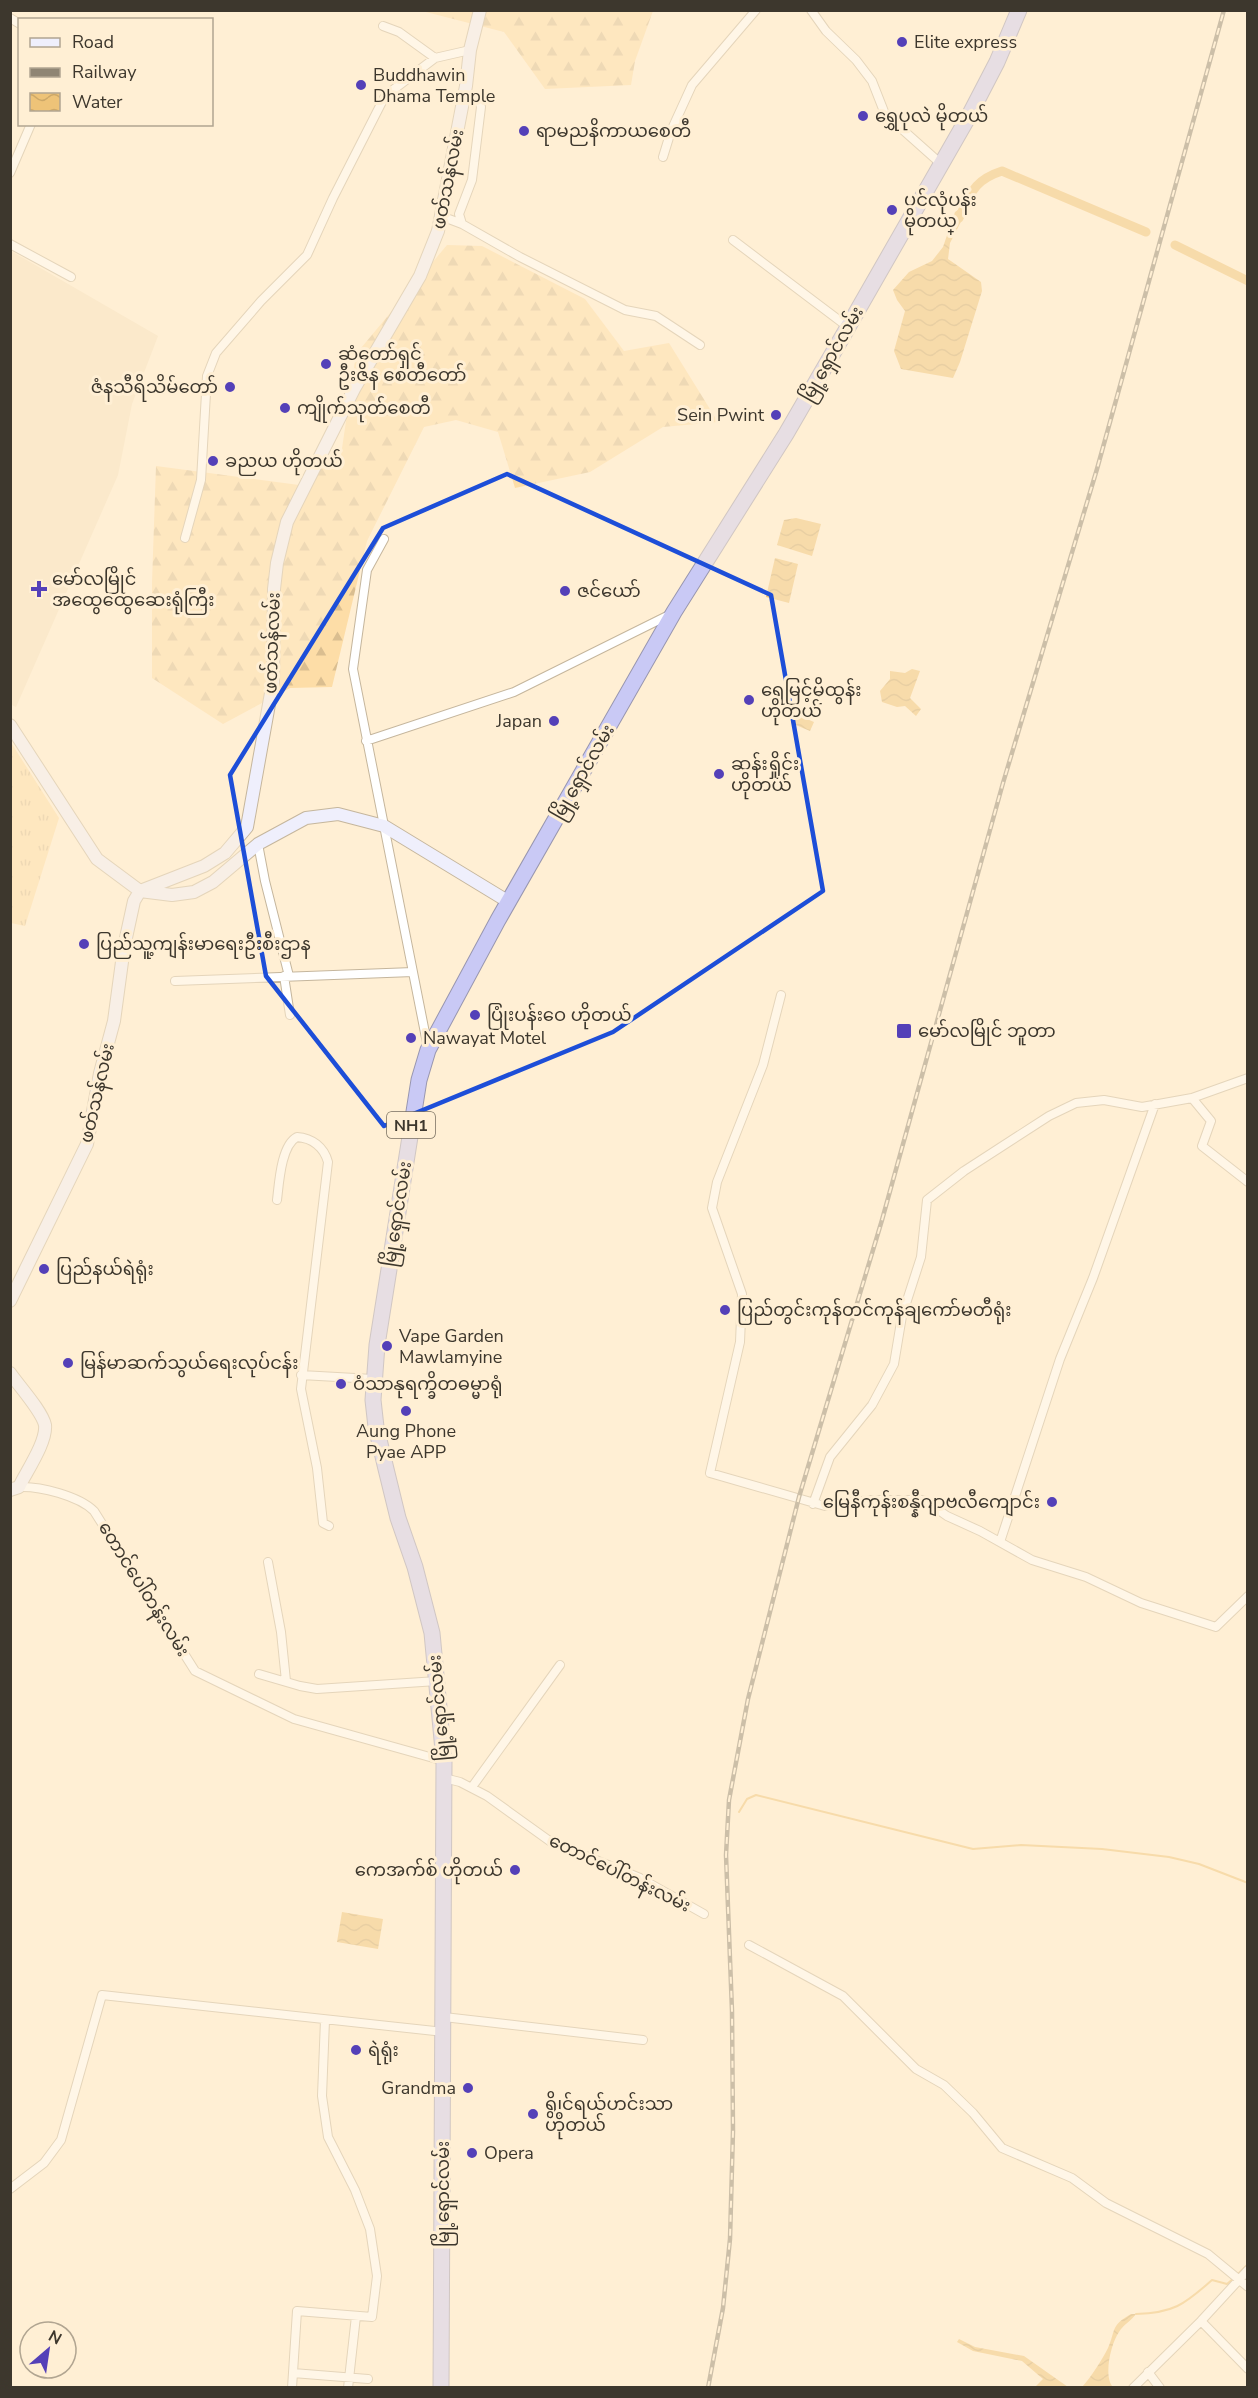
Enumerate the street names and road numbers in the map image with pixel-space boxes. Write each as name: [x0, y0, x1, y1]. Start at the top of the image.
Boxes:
street label: ဖတ်သန်လမ်း: [426, 127, 472, 232]
street label: မြို့ရှောင်လမ်း: [793, 301, 872, 408]
street label: ဖတ်သန်လမ်း: [257, 592, 289, 694]
street label: မြို့ရှောင်လမ်း: [544, 719, 623, 826]
street label: ဖတ်သန်လမ်း: [73, 1041, 123, 1146]
road number: NH1: [387, 1112, 435, 1138]
street label: မြို့ရှောင်လမ်း: [375, 1159, 420, 1269]
street label: တောင်ပေါ်တန်းလမ်း: [90, 1516, 196, 1663]
street label: မြို့ရှောင်လမ်း: [420, 1654, 459, 1762]
street label: တောင်ပေါ်တန်းလမ်း: [544, 1827, 695, 1920]
street label: မြို့ရှောင်လမ်း: [429, 2141, 458, 2247]

